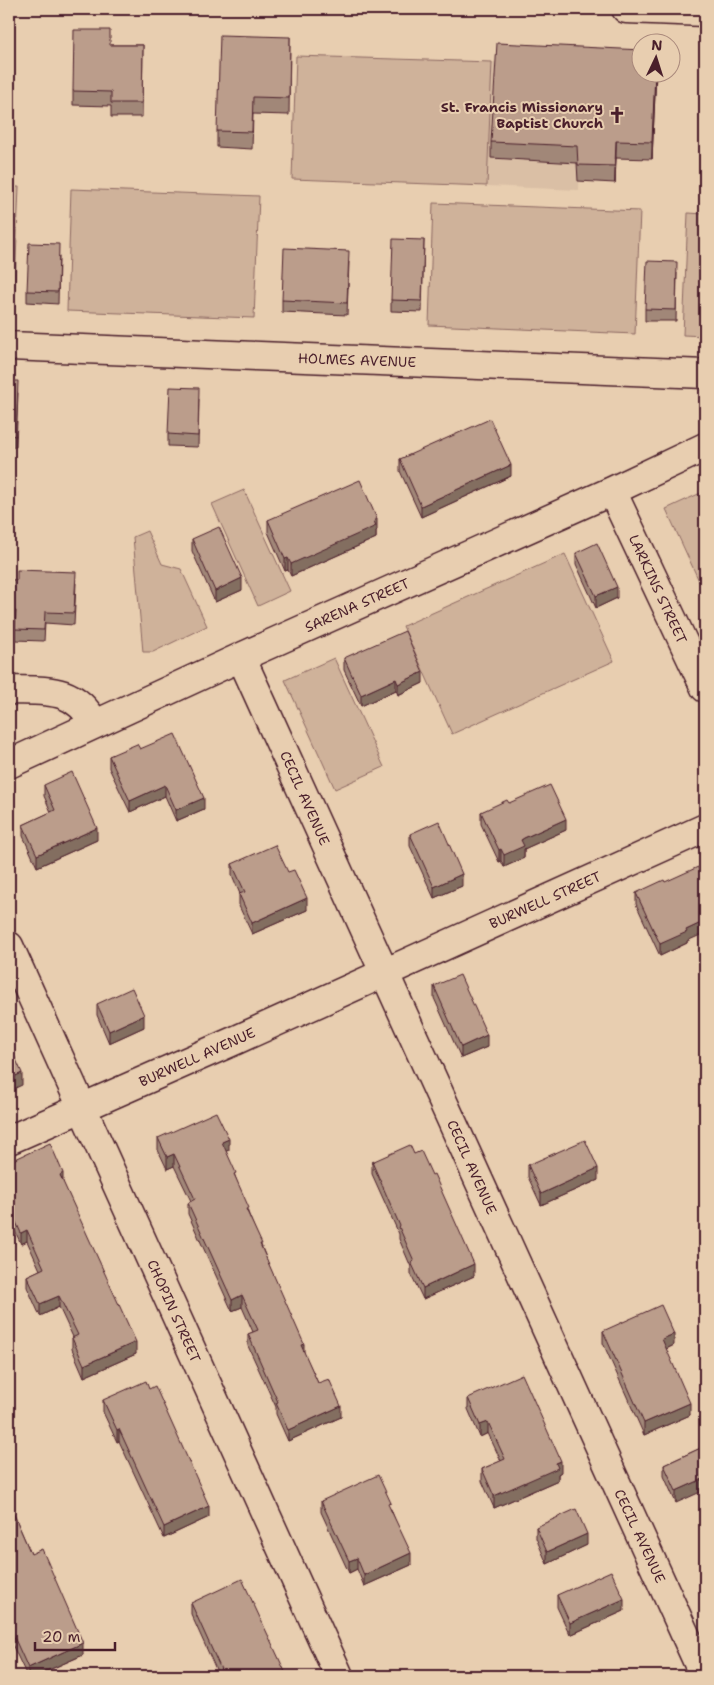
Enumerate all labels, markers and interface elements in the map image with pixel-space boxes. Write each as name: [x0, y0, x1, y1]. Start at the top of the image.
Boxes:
north arrow: [632, 32, 682, 82]
text: N: [651, 36, 663, 54]
place label: St. Francis Missionary Baptist Church: [441, 98, 603, 132]
church icon: St. Francis Missionary Baptist Church: [607, 105, 627, 125]
street label: HOLMES AVENUE: [297, 349, 417, 371]
street label: LARKINS STREET: [625, 532, 691, 647]
street label: SARENA STREET: [302, 574, 412, 636]
street label: CECIL AVENUE: [276, 748, 334, 848]
street label: BURWELL STREET: [486, 867, 604, 933]
street label: BURWELL AVENUE: [136, 1023, 258, 1091]
street label: CECIL AVENUE: [443, 1117, 501, 1217]
street label: CHOPIN STREET: [143, 1257, 205, 1366]
street label: CECIL AVENUE: [610, 1486, 670, 1586]
scale bar: [35, 1620, 115, 1652]
text: 20 m: [42, 1627, 81, 1647]

